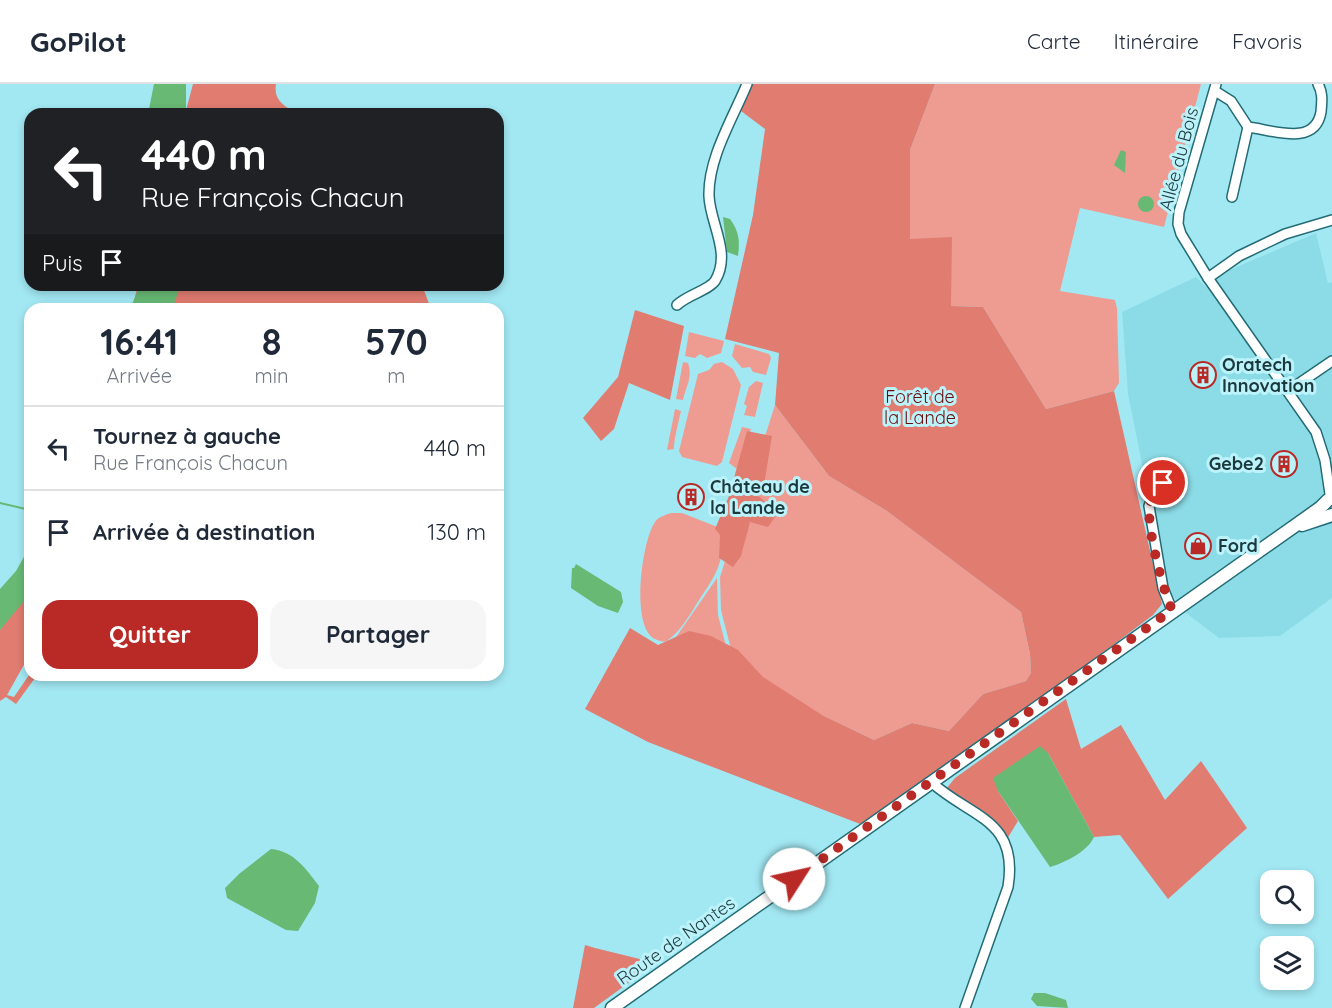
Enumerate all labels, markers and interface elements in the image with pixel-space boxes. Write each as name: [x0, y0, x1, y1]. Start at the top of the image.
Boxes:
text: GoPilot: [30, 24, 127, 59]
text: Carte: [1027, 28, 1081, 54]
text: Itinéraire: [1114, 28, 1199, 54]
text: Favoris: [1232, 28, 1302, 54]
street label: Allée du Bois: [1154, 105, 1203, 213]
text: 440 m: [141, 128, 267, 181]
icon: left: [42, 132, 120, 210]
text: Rue François Chacun: [141, 180, 404, 214]
icon: arrive: [95, 246, 128, 279]
text: Puis: [42, 249, 83, 277]
text: 16:41: [100, 319, 178, 364]
text: 8: [262, 319, 281, 364]
text: 570: [365, 319, 428, 364]
place label: Oratech Innovation: [1222, 353, 1315, 397]
building icon: Oratech Innovation: [1188, 360, 1218, 390]
text: Arrivée: [106, 363, 172, 388]
text: min: [255, 363, 289, 388]
text: m: [387, 363, 405, 388]
park label: Forêt de la Lande: [884, 385, 956, 429]
text: Tournez à gauche: [93, 422, 281, 450]
icon: left: [42, 432, 75, 465]
text: 440 m: [424, 434, 486, 462]
building icon: Gebe2: [1269, 449, 1299, 479]
text: Rue François Chacun: [93, 450, 288, 475]
place label: Gebe2: [1209, 452, 1264, 475]
pin: [1137, 457, 1188, 508]
icon: arrive: [1146, 466, 1179, 499]
place label: Château de la Lande: [710, 475, 810, 519]
building icon: Château de la Lande: [676, 482, 706, 512]
icon: arrive: [42, 516, 75, 549]
text: Arrivée à destination: [93, 518, 315, 546]
text: 130 m: [427, 518, 486, 546]
shop icon: Ford: [1183, 531, 1213, 561]
place label: Ford: [1218, 534, 1258, 557]
button: Quitter: [42, 600, 258, 669]
button: Partager: [270, 600, 486, 669]
position arrow: [762, 847, 826, 911]
map controls: [1260, 870, 1314, 990]
button: search: [1260, 870, 1314, 924]
street label: Route de Nantes: [612, 891, 739, 990]
button: layers: [1260, 936, 1314, 990]

